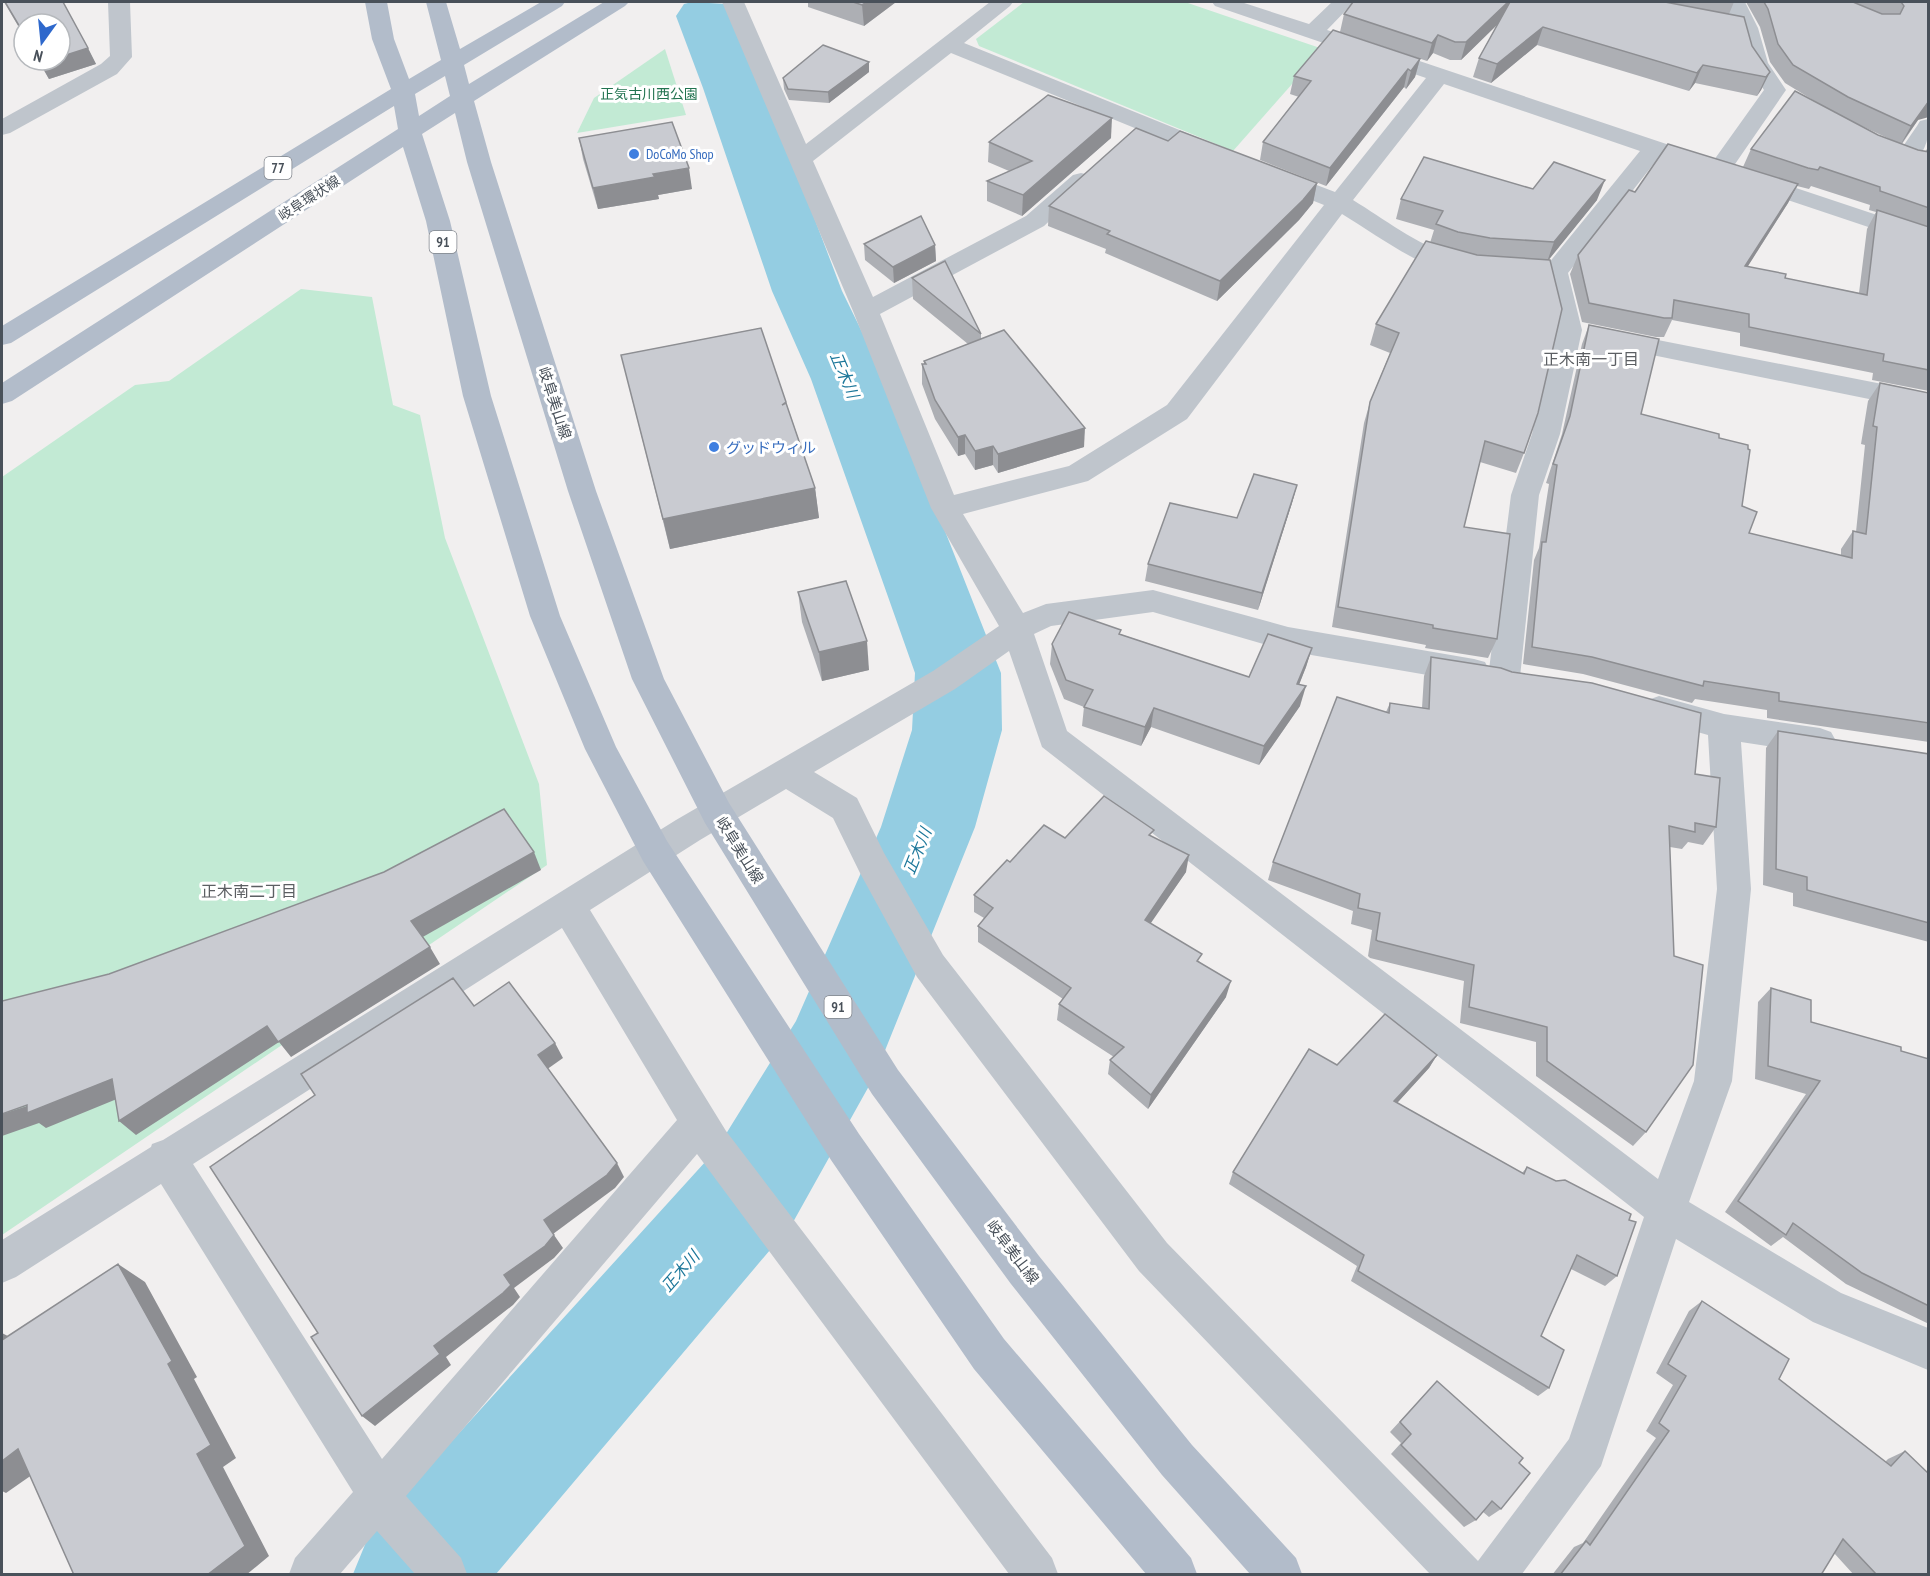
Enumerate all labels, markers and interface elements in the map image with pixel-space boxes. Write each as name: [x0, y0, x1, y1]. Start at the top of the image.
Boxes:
north arrow: [12, 12, 72, 72]
text: N: [31, 46, 45, 67]
park label: 正気古川西公園: [600, 85, 698, 103]
place label: DoCoMo Shop: [646, 145, 714, 163]
marker: DoCoMo Shop: [627, 147, 641, 161]
road number: 77: [264, 157, 292, 179]
street label: 岐阜環状線: [275, 171, 343, 225]
road number: 91: [430, 231, 456, 253]
water label: 正木川: [826, 349, 864, 403]
district label: 正木南一丁目: [1543, 349, 1639, 369]
street label: 岐阜美山線: [534, 364, 576, 442]
place label: グッドウィル: [726, 438, 816, 457]
marker: グッドウィル: [707, 440, 721, 454]
street label: 岐阜美山線: [712, 813, 768, 887]
water label: 正木川: [899, 823, 936, 877]
district label: 正木南二丁目: [201, 881, 297, 901]
road number: 91: [824, 996, 852, 1018]
street label: 岐阜美山線: [983, 1216, 1043, 1288]
water label: 正木川: [657, 1245, 705, 1296]

